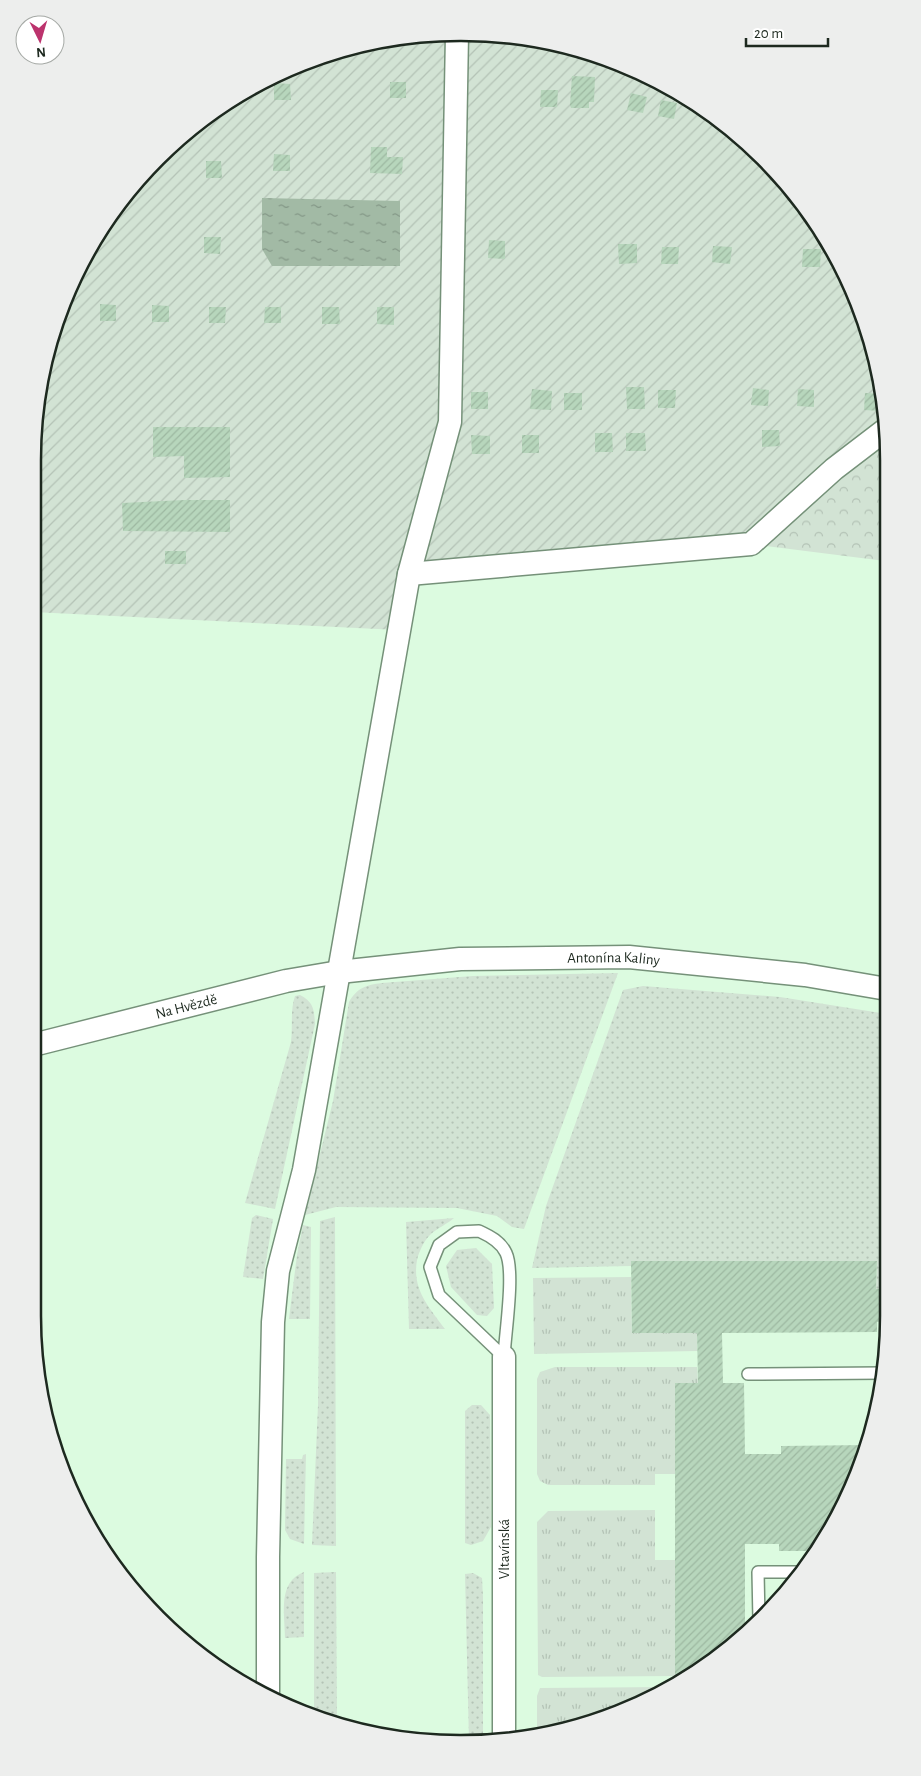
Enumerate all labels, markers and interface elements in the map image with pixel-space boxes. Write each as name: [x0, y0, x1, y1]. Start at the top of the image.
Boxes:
north arrow: [15, 15, 65, 65]
scale bar: [746, 15, 828, 47]
text: 20 m: [754, 26, 783, 41]
text: N: [36, 45, 47, 59]
street label: Antonína Kaliny: [567, 949, 661, 968]
street label: Na Hvězdě: [154, 991, 219, 1021]
street label: Vltavínská: [497, 1519, 512, 1579]

